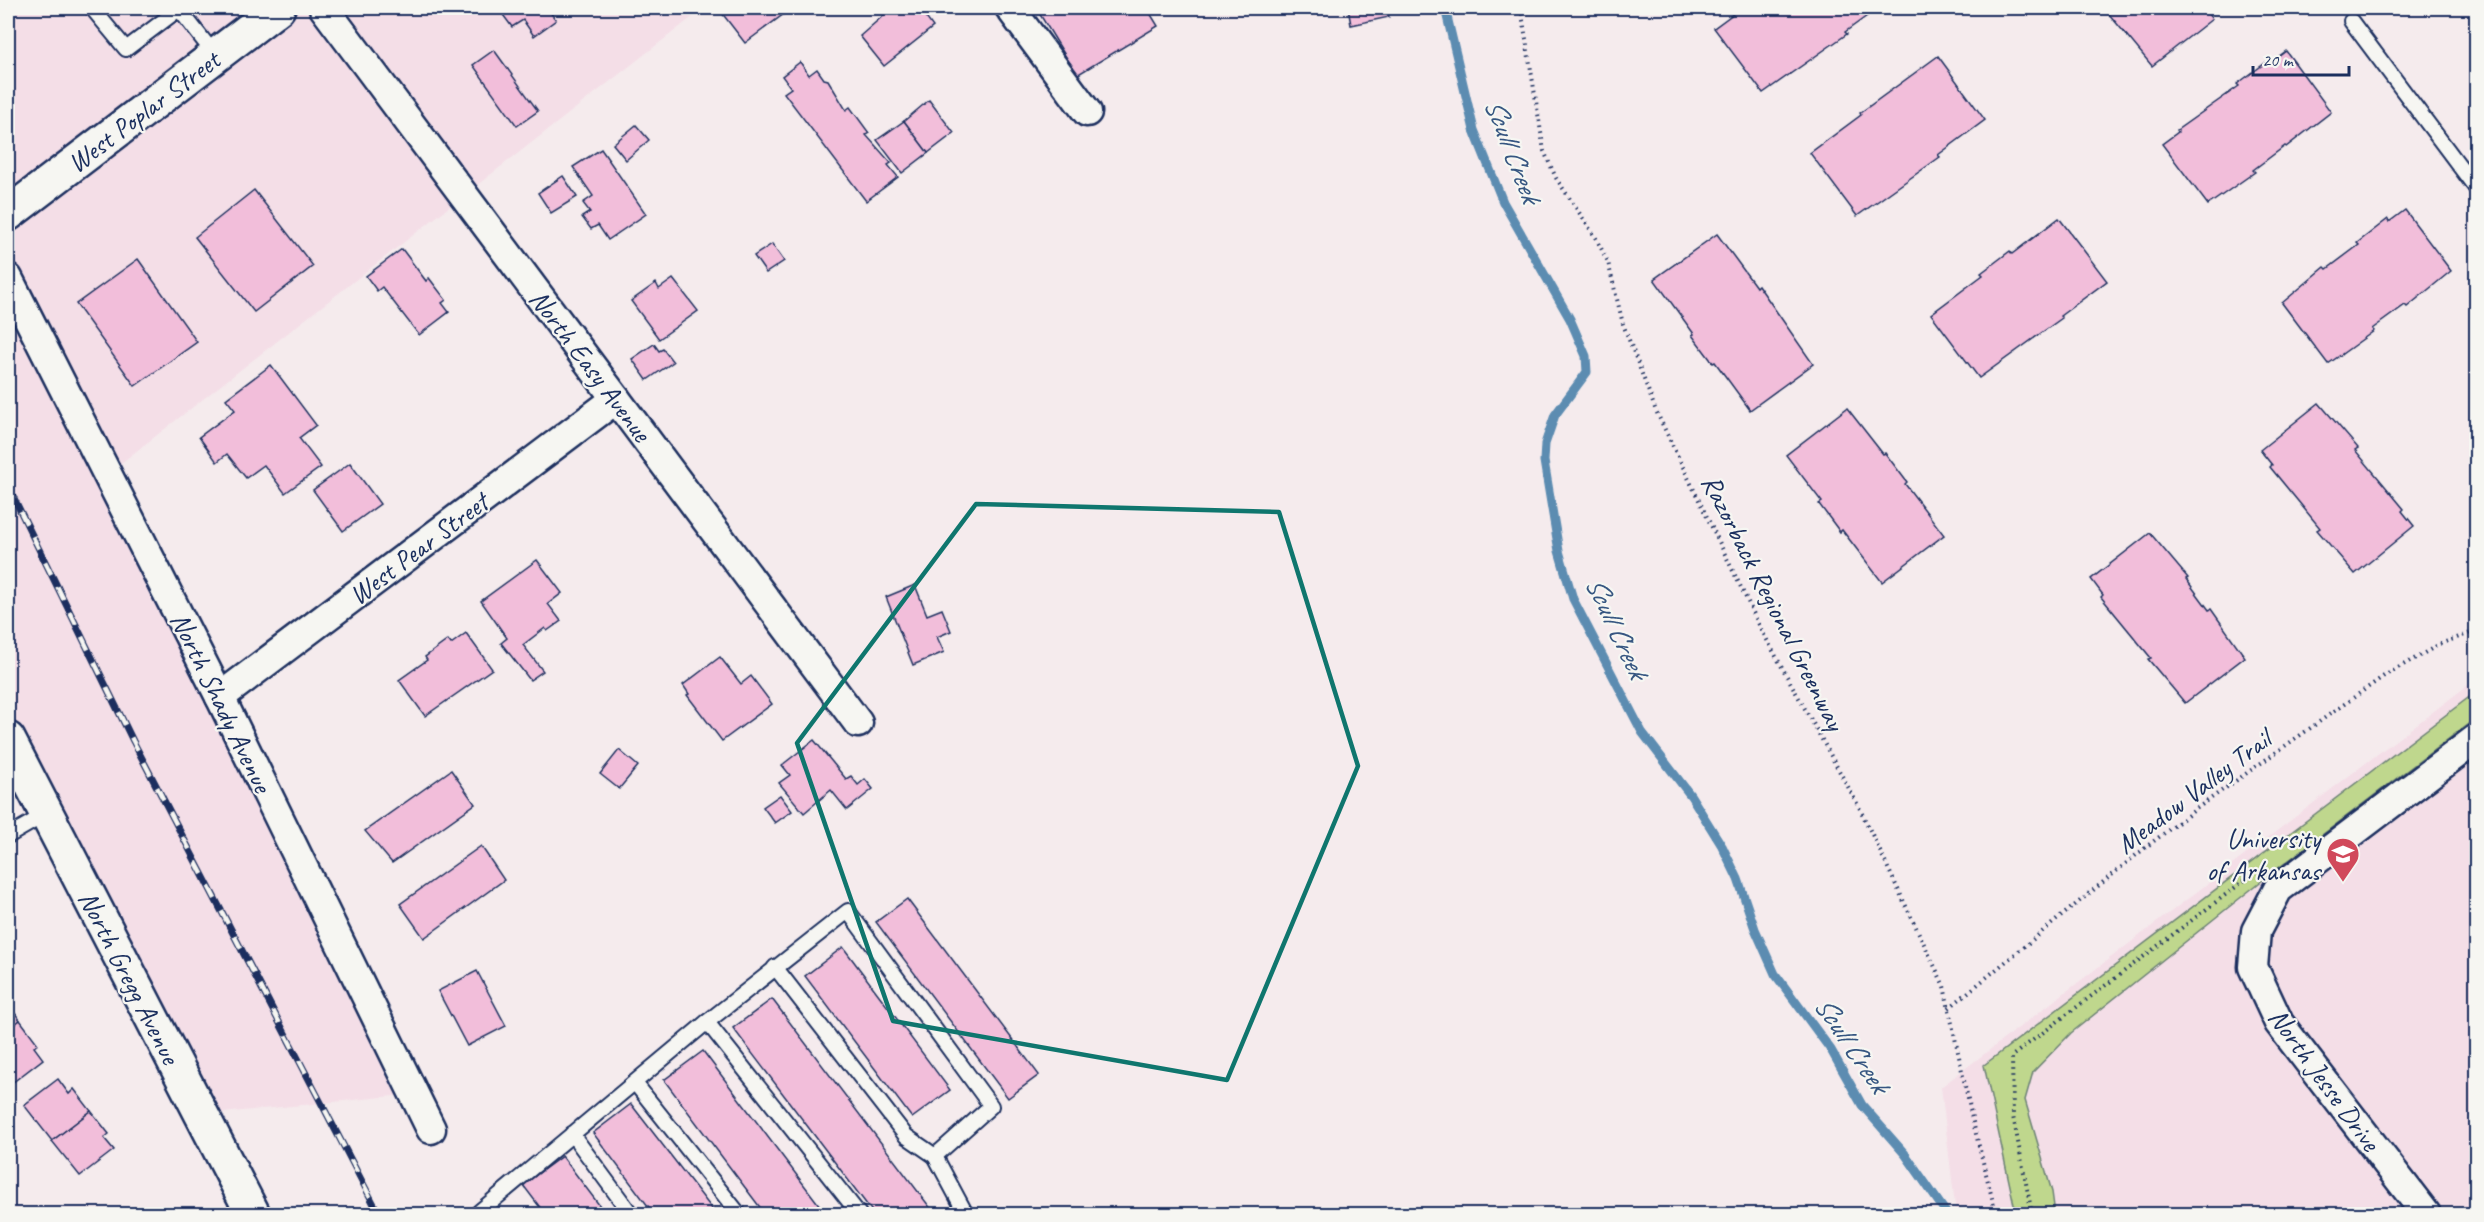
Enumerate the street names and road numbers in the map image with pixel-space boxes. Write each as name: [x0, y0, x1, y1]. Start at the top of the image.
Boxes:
street label: West Poplar Street: [60, 41, 229, 180]
street label: North Easy Avenue: [522, 282, 660, 450]
street label: Razorback Regional Greenway: [1694, 468, 1854, 738]
street label: West Pear Street: [342, 483, 498, 612]
street label: North Shady Avenue: [163, 606, 281, 800]
street label: Meadow Valley Trail: [2109, 719, 2282, 861]
street label: North Gregg Avenue: [71, 885, 189, 1071]
street label: North Jesse Drive: [2261, 1001, 2389, 1159]

